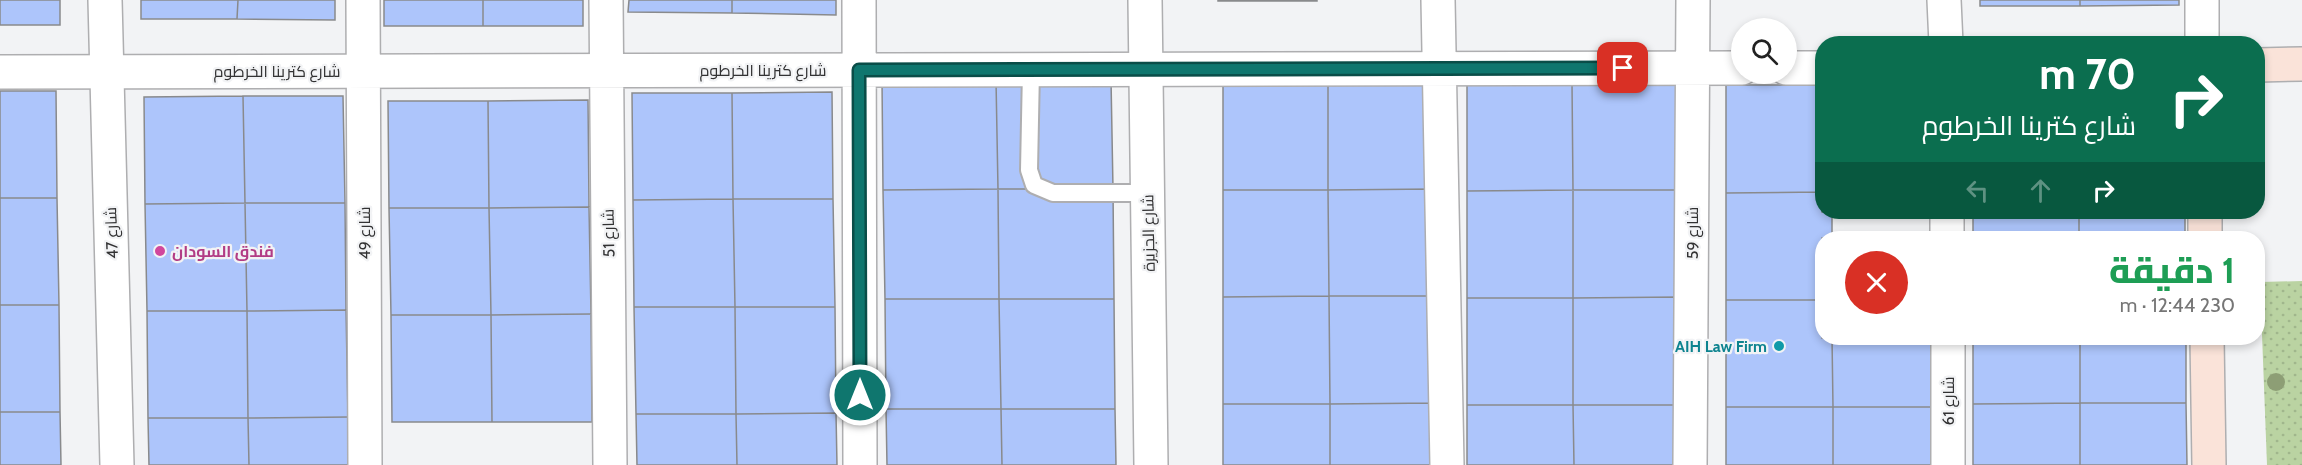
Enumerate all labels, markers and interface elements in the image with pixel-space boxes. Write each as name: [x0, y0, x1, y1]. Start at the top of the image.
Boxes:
map controls: [1731, 18, 1797, 84]
button: search: [1731, 18, 1797, 84]
pin: [1597, 42, 1648, 93]
text: 70 m: [2039, 48, 2136, 100]
icon: arrive: [1606, 51, 1639, 84]
icon: right: [2157, 60, 2235, 138]
street label: شارع كترينا الخرطوم: [700, 61, 826, 82]
street label: شارع كترينا الخرطوم: [214, 62, 340, 83]
text: شارع كترينا الخرطوم: [1922, 109, 2136, 142]
icon: left: [1961, 174, 1994, 207]
icon: ahead: [2024, 174, 2057, 207]
icon: right: [2087, 174, 2120, 207]
street label: شارع الجزيرة: [1138, 194, 1161, 272]
street label: شارع 47: [101, 207, 124, 259]
street label: شارع 49: [355, 207, 376, 259]
street label: شارع 59: [1683, 207, 1704, 259]
street label: شارع 51: [599, 209, 620, 257]
place label: فندق السودان: [172, 242, 274, 261]
marker: فندق السودان: [153, 244, 167, 258]
text: 1 دقيقة: [2109, 248, 2235, 292]
button: close: [1845, 251, 1908, 314]
text: 230 m · 12:44: [2120, 293, 2235, 317]
place label: AIH Law Firm: [1675, 337, 1767, 356]
marker: AIH Law Firm: [1772, 339, 1786, 353]
position arrow: [828, 363, 892, 427]
street label: شارع 61: [1939, 377, 1960, 425]

